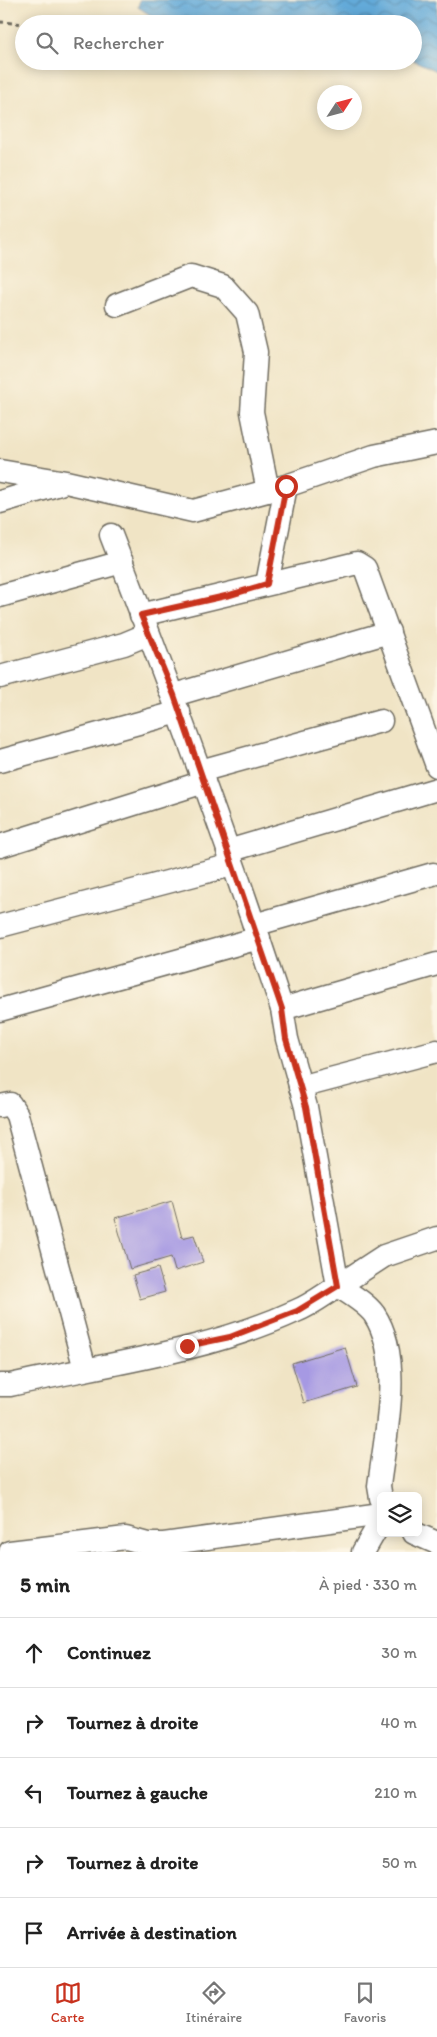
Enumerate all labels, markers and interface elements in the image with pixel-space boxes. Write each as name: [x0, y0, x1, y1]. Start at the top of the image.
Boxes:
search box: [15, 15, 422, 70]
icon: search: [33, 29, 61, 57]
text: Rechercher: [73, 31, 164, 54]
north arrow: [317, 85, 362, 130]
route start: [275, 475, 298, 498]
route end: [176, 1335, 199, 1358]
map controls: [377, 1492, 422, 1537]
button: layers: [377, 1492, 422, 1537]
text: 5 min: [20, 1572, 70, 1597]
text: À pied · 330 m: [319, 1575, 417, 1594]
icon: ahead: [20, 1639, 48, 1667]
text: Continuez: [67, 1641, 151, 1664]
text: 30 m: [381, 1643, 417, 1662]
icon: right: [20, 1709, 48, 1737]
text: Tournez à droite: [67, 1711, 199, 1734]
text: 40 m: [380, 1713, 417, 1732]
icon: left: [20, 1779, 48, 1807]
text: Tournez à gauche: [67, 1781, 208, 1804]
text: 210 m: [374, 1783, 417, 1802]
icon: right: [20, 1849, 48, 1877]
text: Tournez à droite: [67, 1851, 199, 1874]
text: 50 m: [382, 1853, 417, 1872]
icon: arrive: [20, 1919, 48, 1947]
text: Arrivée à destination: [67, 1921, 237, 1944]
tab: Carte: [51, 1979, 84, 2026]
tab: Itinéraire: [186, 1979, 242, 2026]
tab: Favoris: [344, 1979, 386, 2026]

